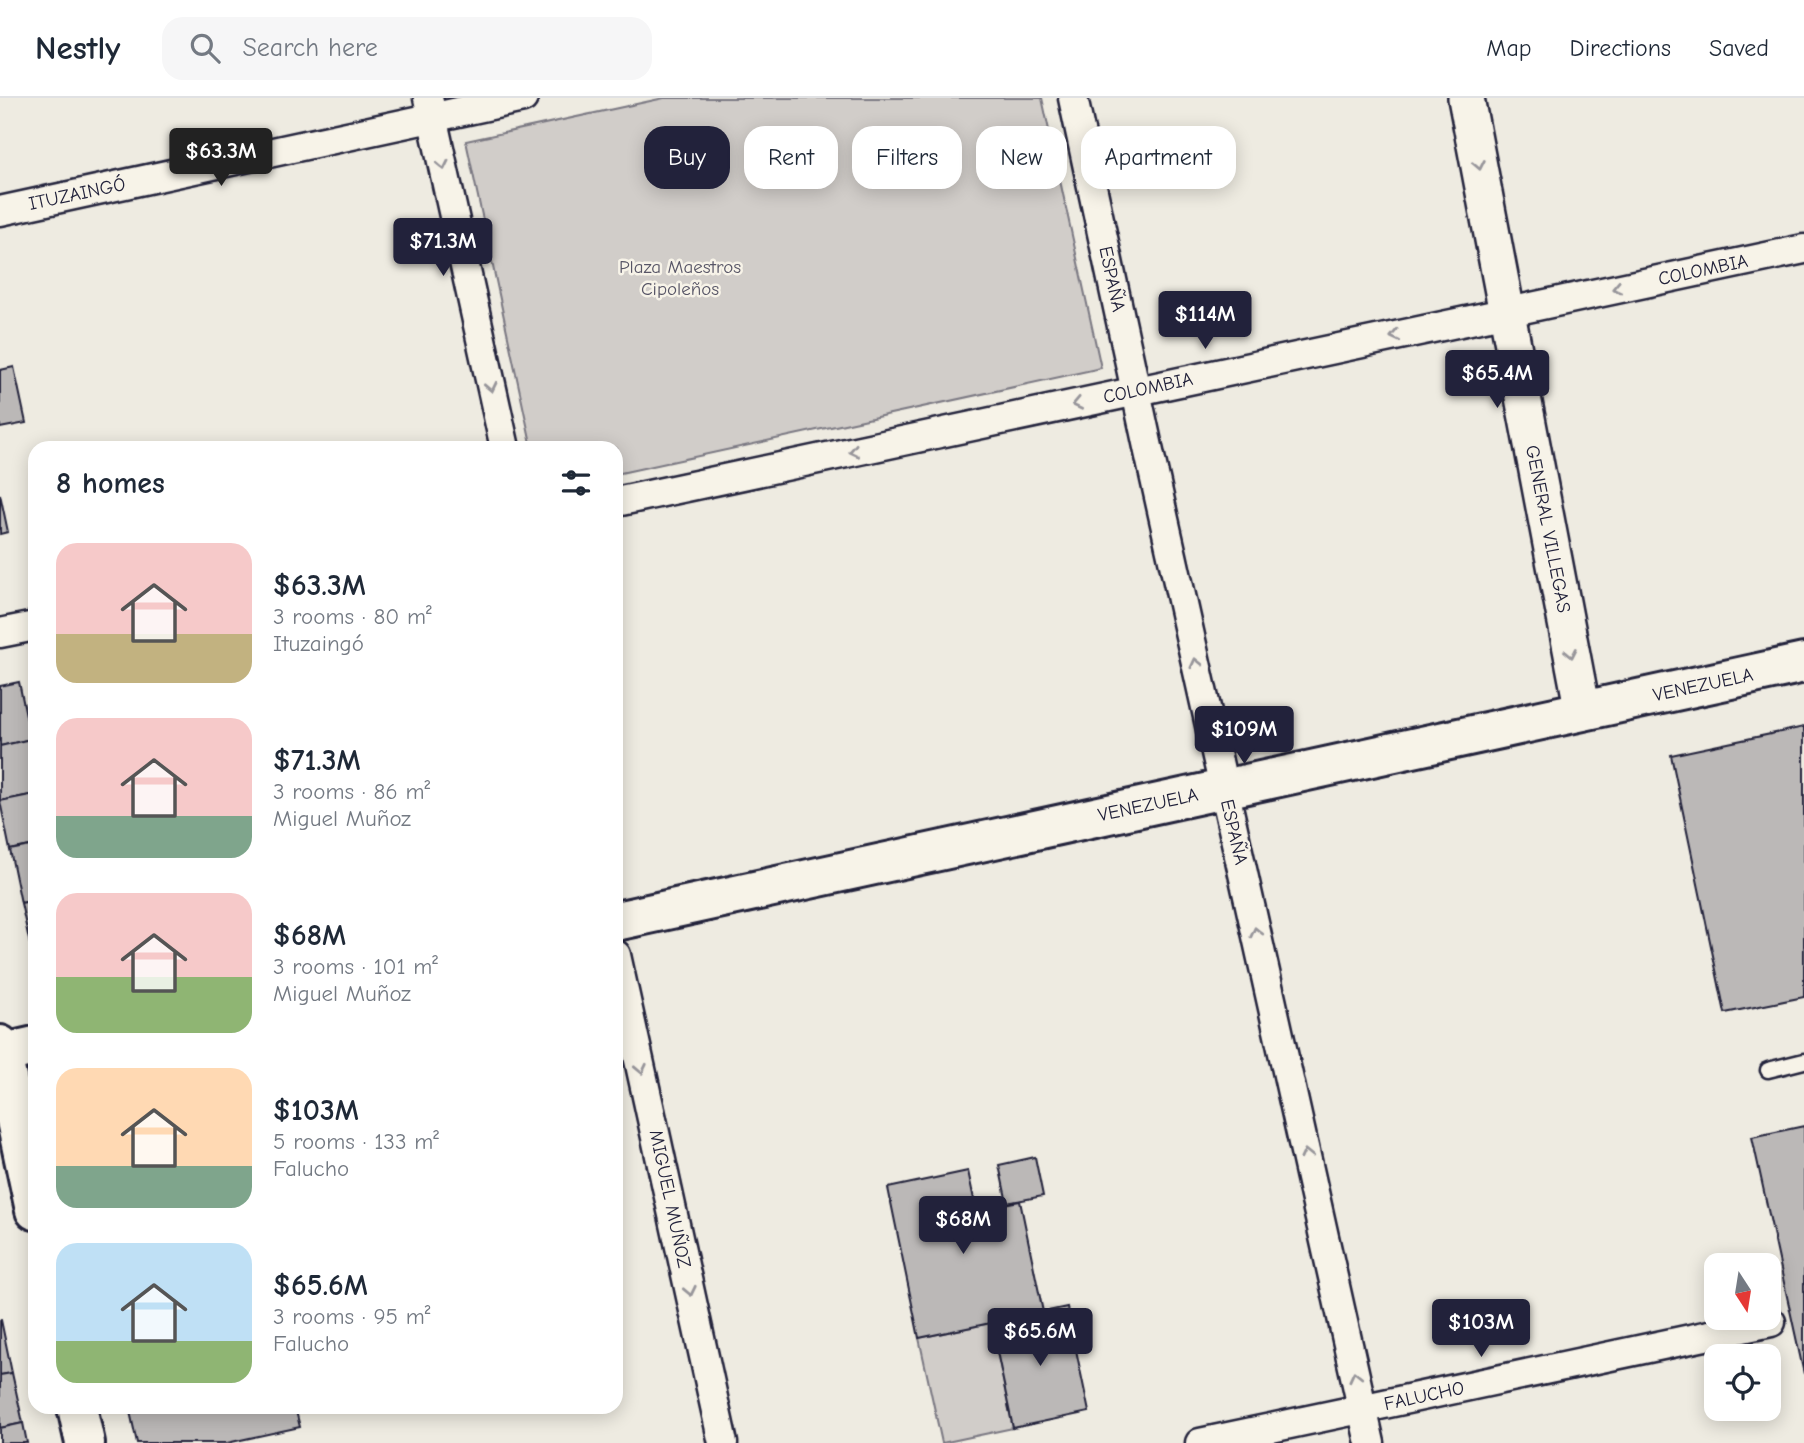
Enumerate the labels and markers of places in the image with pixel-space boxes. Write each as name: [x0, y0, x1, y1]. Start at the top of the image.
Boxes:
pin: $63.3M: [164, 129, 278, 188]
pin: $71.3M: [386, 218, 500, 278]
pin: $114M: [1156, 292, 1254, 351]
pin: $65.4M: [1440, 350, 1554, 410]
pin: $109M: [1195, 706, 1293, 766]
pin: $68M: [922, 1196, 1004, 1256]
pin: $103M: [1432, 1300, 1530, 1359]
pin: $65.6M: [983, 1308, 1097, 1368]

